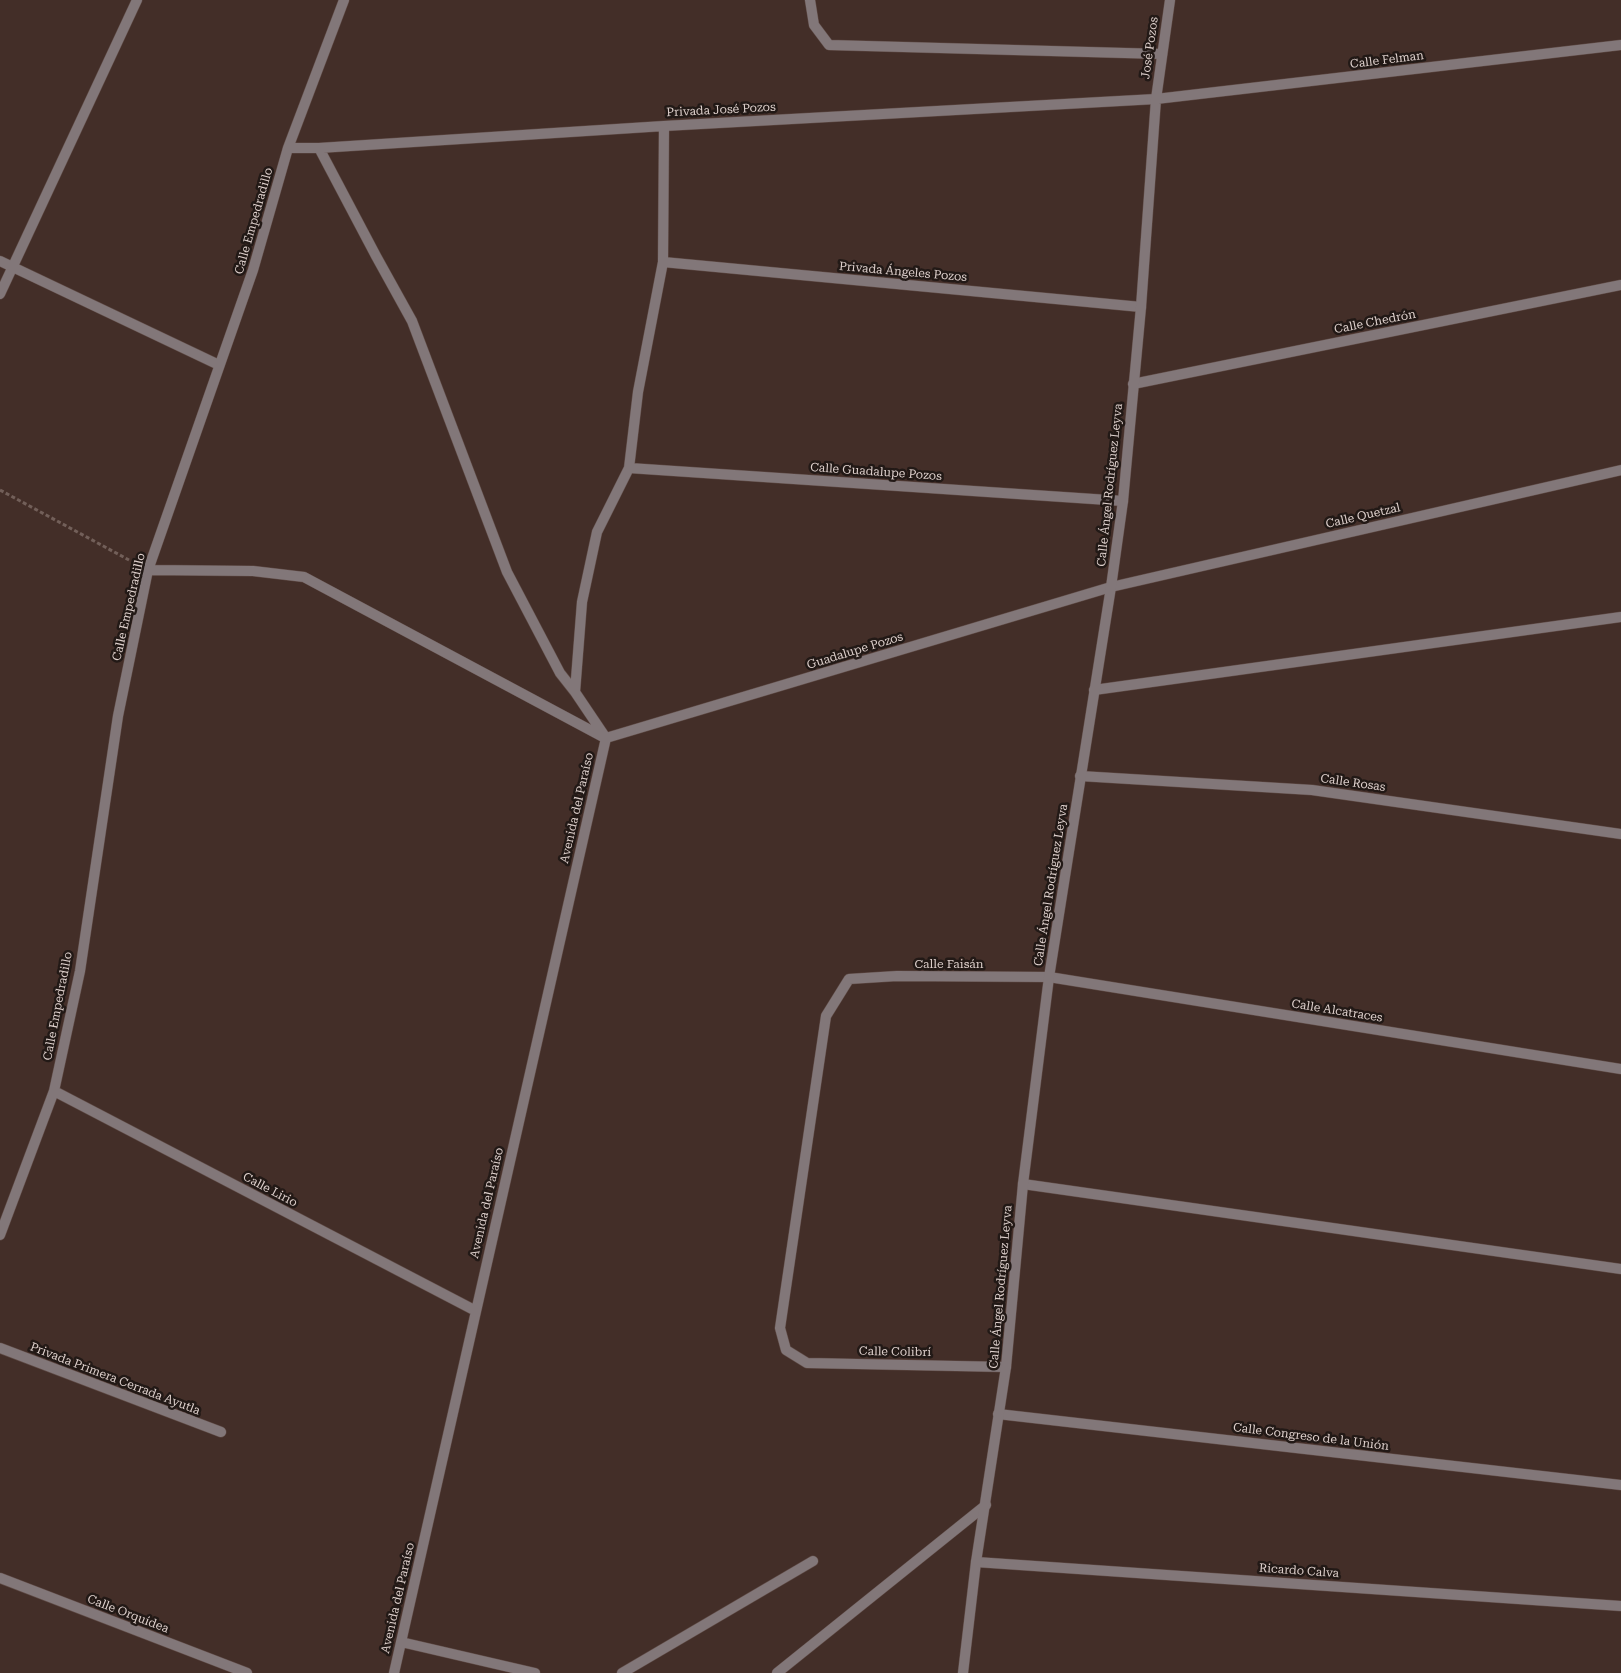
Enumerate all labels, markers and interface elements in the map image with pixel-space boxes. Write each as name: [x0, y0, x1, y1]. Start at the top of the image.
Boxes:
street label: José Pozos: [1139, 16, 1161, 80]
street label: Calle Felman: [1349, 48, 1425, 72]
street label: Privada José Pozos: [666, 100, 776, 120]
street label: Calle Empedradillo: [232, 166, 276, 276]
street label: Privada Ángeles Pozos: [838, 259, 968, 285]
street label: Calle Chedrón: [1333, 307, 1417, 337]
street label: Calle Ángel Rodríguez Leyva: [1094, 403, 1126, 567]
street label: Calle Guadalupe Pozos: [810, 460, 942, 484]
street label: Calle Quetzal: [1324, 500, 1402, 532]
street label: Calle Empedradillo: [110, 552, 148, 662]
street label: Guadalupe Pozos: [805, 630, 905, 672]
street label: Avenida del Paraíso: [557, 751, 597, 865]
street label: Calle Rosas: [1320, 771, 1386, 795]
street label: Calle Ángel Rodríguez Leyva: [1031, 803, 1071, 967]
street label: Calle Empedradillo: [40, 950, 76, 1062]
street label: Calle Faisán: [914, 957, 984, 971]
street label: Calle Alcatraces: [1290, 997, 1384, 1025]
street label: Avenida del Paraíso: [467, 1146, 507, 1260]
street label: Calle Lirio: [240, 1170, 300, 1210]
street label: Calle Ángel Rodríguez Leyva: [987, 1205, 1015, 1369]
street label: Privada Primera Cerrada Ayutla: [28, 1340, 202, 1418]
street label: Calle Colibrí: [859, 1344, 931, 1360]
street label: Calle Congreso de la Unión: [1232, 1420, 1390, 1454]
street label: Avenida del Paraíso: [378, 1541, 418, 1655]
street label: Ricardo Calva: [1258, 1561, 1340, 1581]
street label: Calle Orquídea: [85, 1592, 171, 1636]

